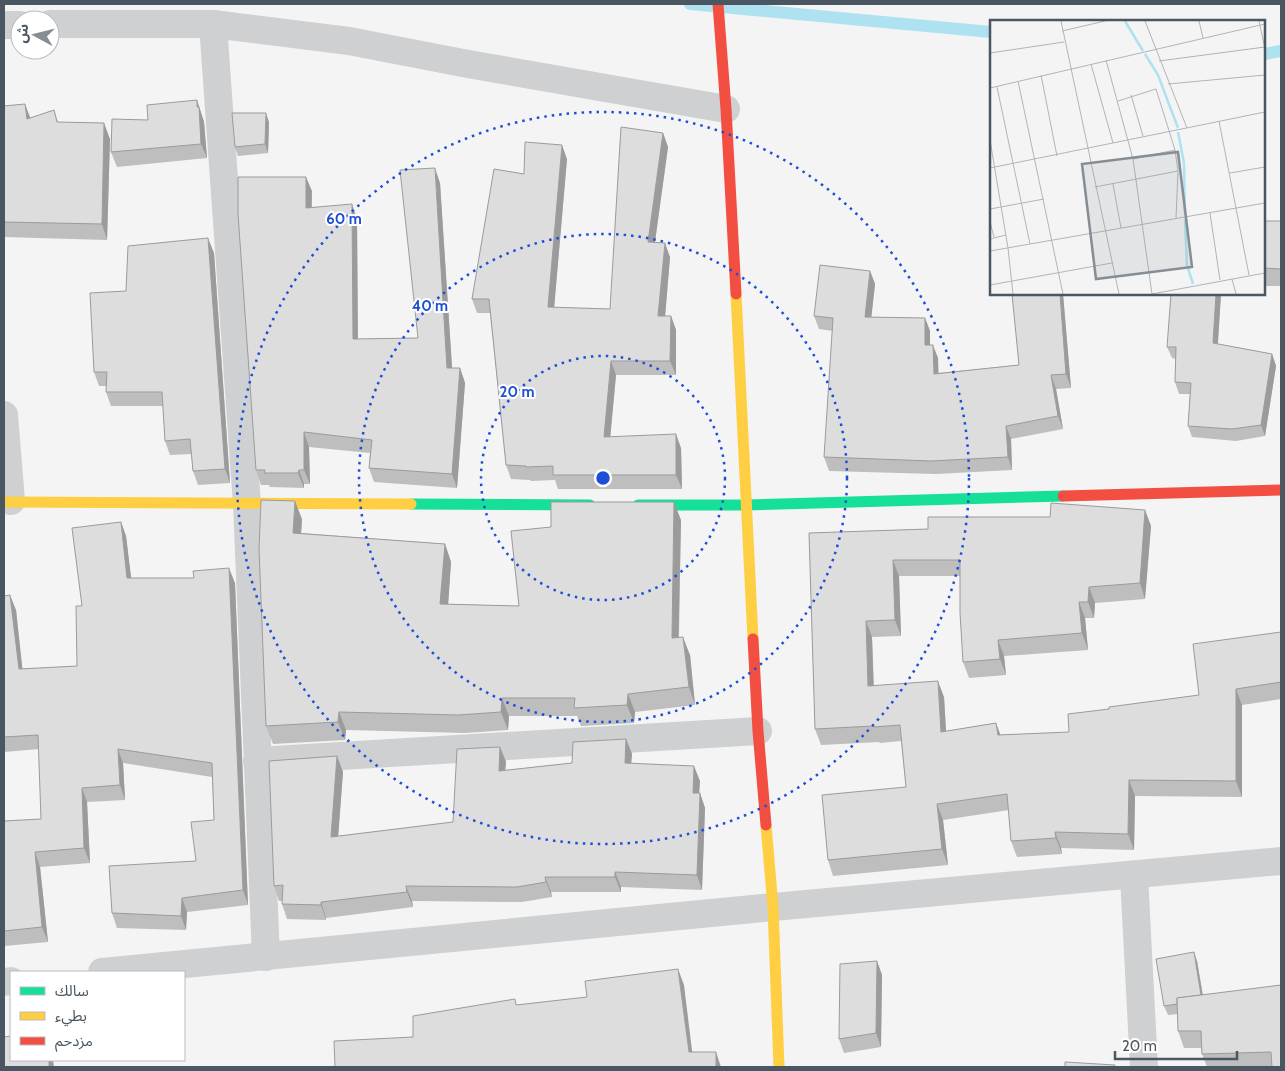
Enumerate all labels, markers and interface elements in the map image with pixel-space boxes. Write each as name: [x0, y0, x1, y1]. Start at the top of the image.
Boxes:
north arrow: [10, 10, 60, 60]
inset map: [990, 20, 1265, 295]
text: ش: [12, 23, 32, 44]
text: 60 m: [326, 210, 362, 228]
text: 40 m: [412, 297, 448, 315]
text: 20 m: [500, 383, 534, 401]
centre of rings: [594, 469, 612, 487]
legend: [10, 971, 185, 1061]
text: سالك: [55, 982, 89, 1000]
text: بطيء: [55, 1007, 87, 1027]
scale bar: [1115, 1028, 1238, 1060]
text: مزدحم: [55, 1032, 93, 1052]
text: 20 m: [1122, 1037, 1157, 1055]

